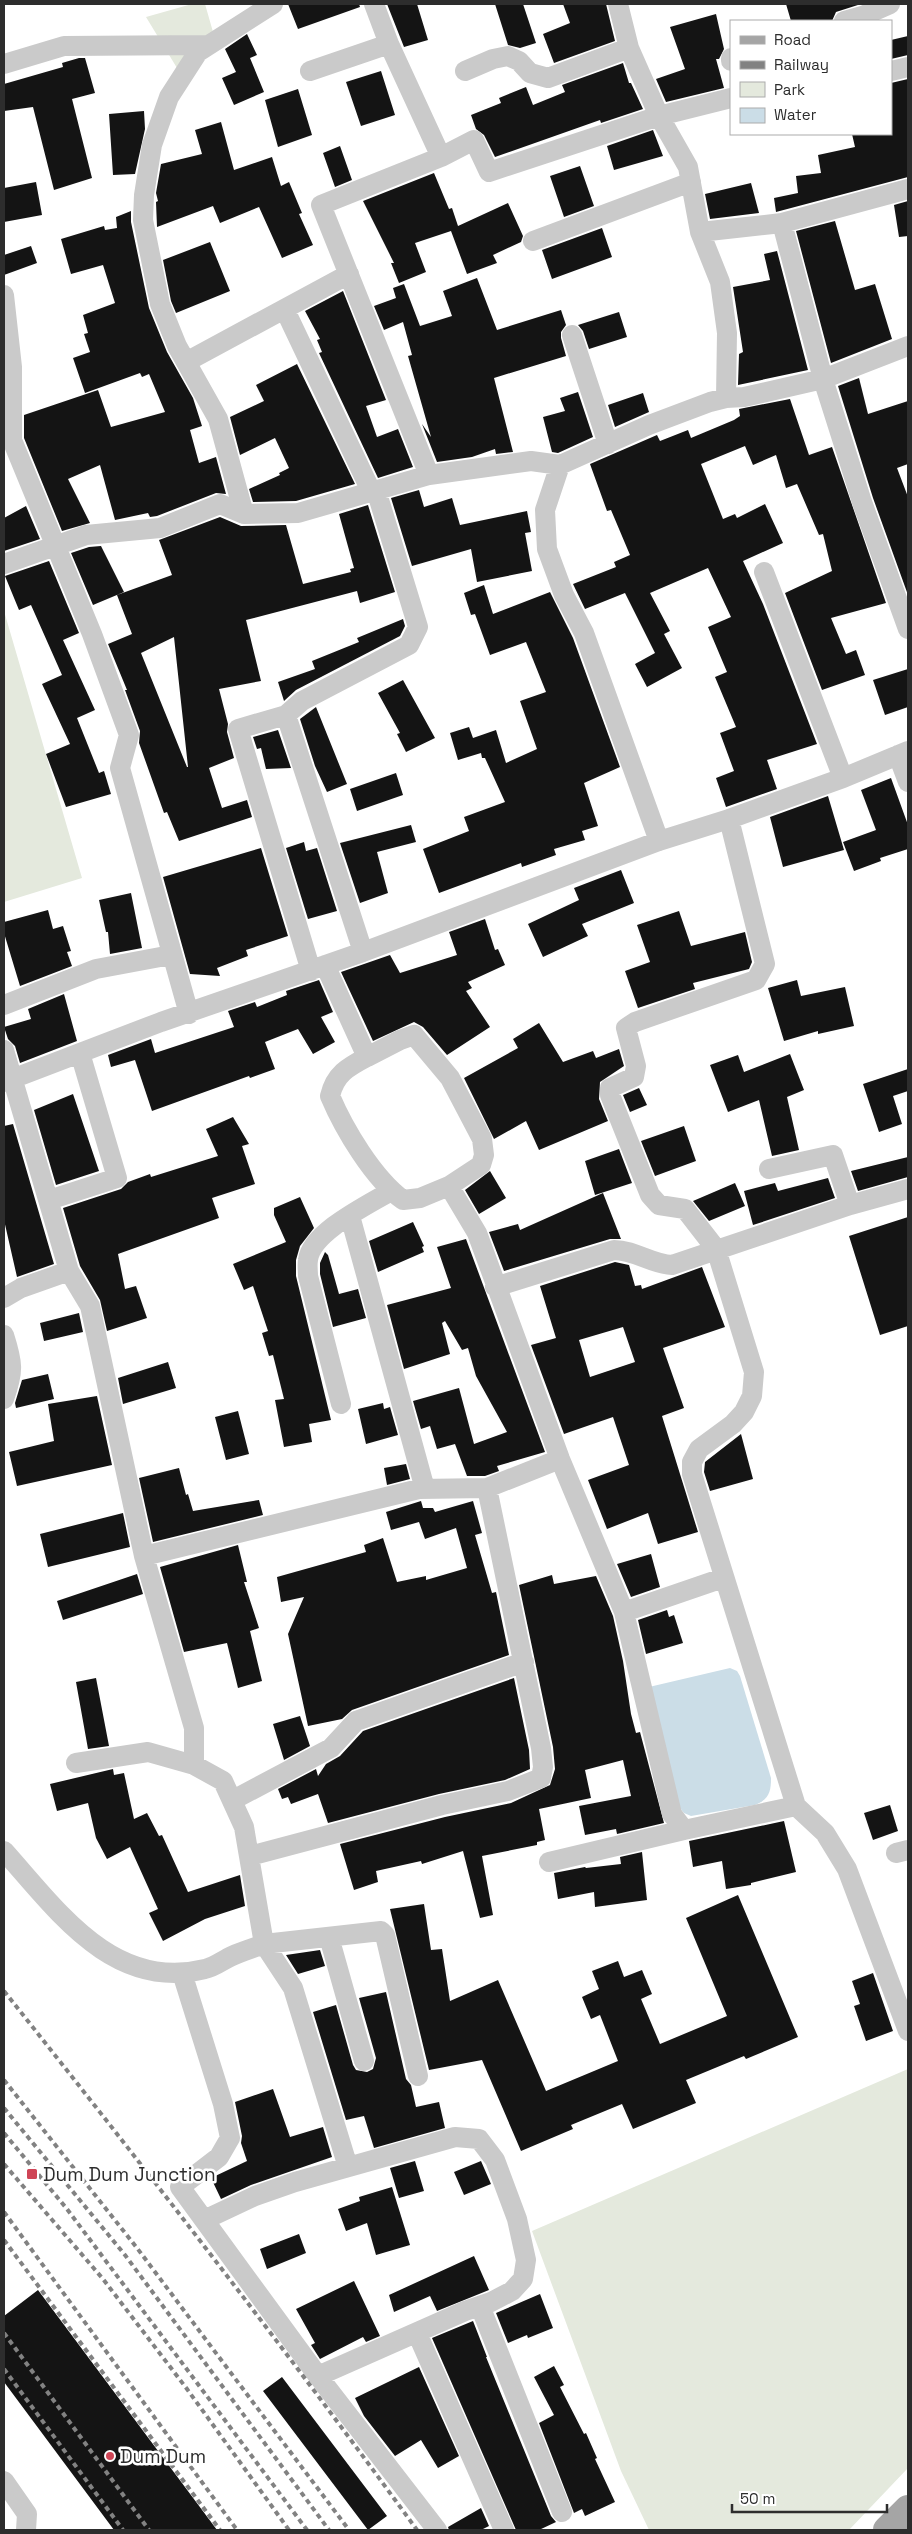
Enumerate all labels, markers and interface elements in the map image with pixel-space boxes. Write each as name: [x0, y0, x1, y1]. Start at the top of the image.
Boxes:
legend: [730, 20, 892, 135]
text: Road: [774, 30, 811, 49]
text: Railway: [774, 55, 829, 74]
text: Park: [774, 80, 805, 99]
text: Water: [774, 105, 817, 124]
place label: Dum Dum Junction: [43, 2162, 216, 2187]
marker: Dum Dum Junction: [25, 2167, 39, 2181]
place label: Dum Dum: [120, 2444, 206, 2469]
marker: Dum Dum: [104, 2450, 116, 2462]
scale bar: [732, 2482, 887, 2514]
text: 50 m: [740, 2489, 775, 2508]

